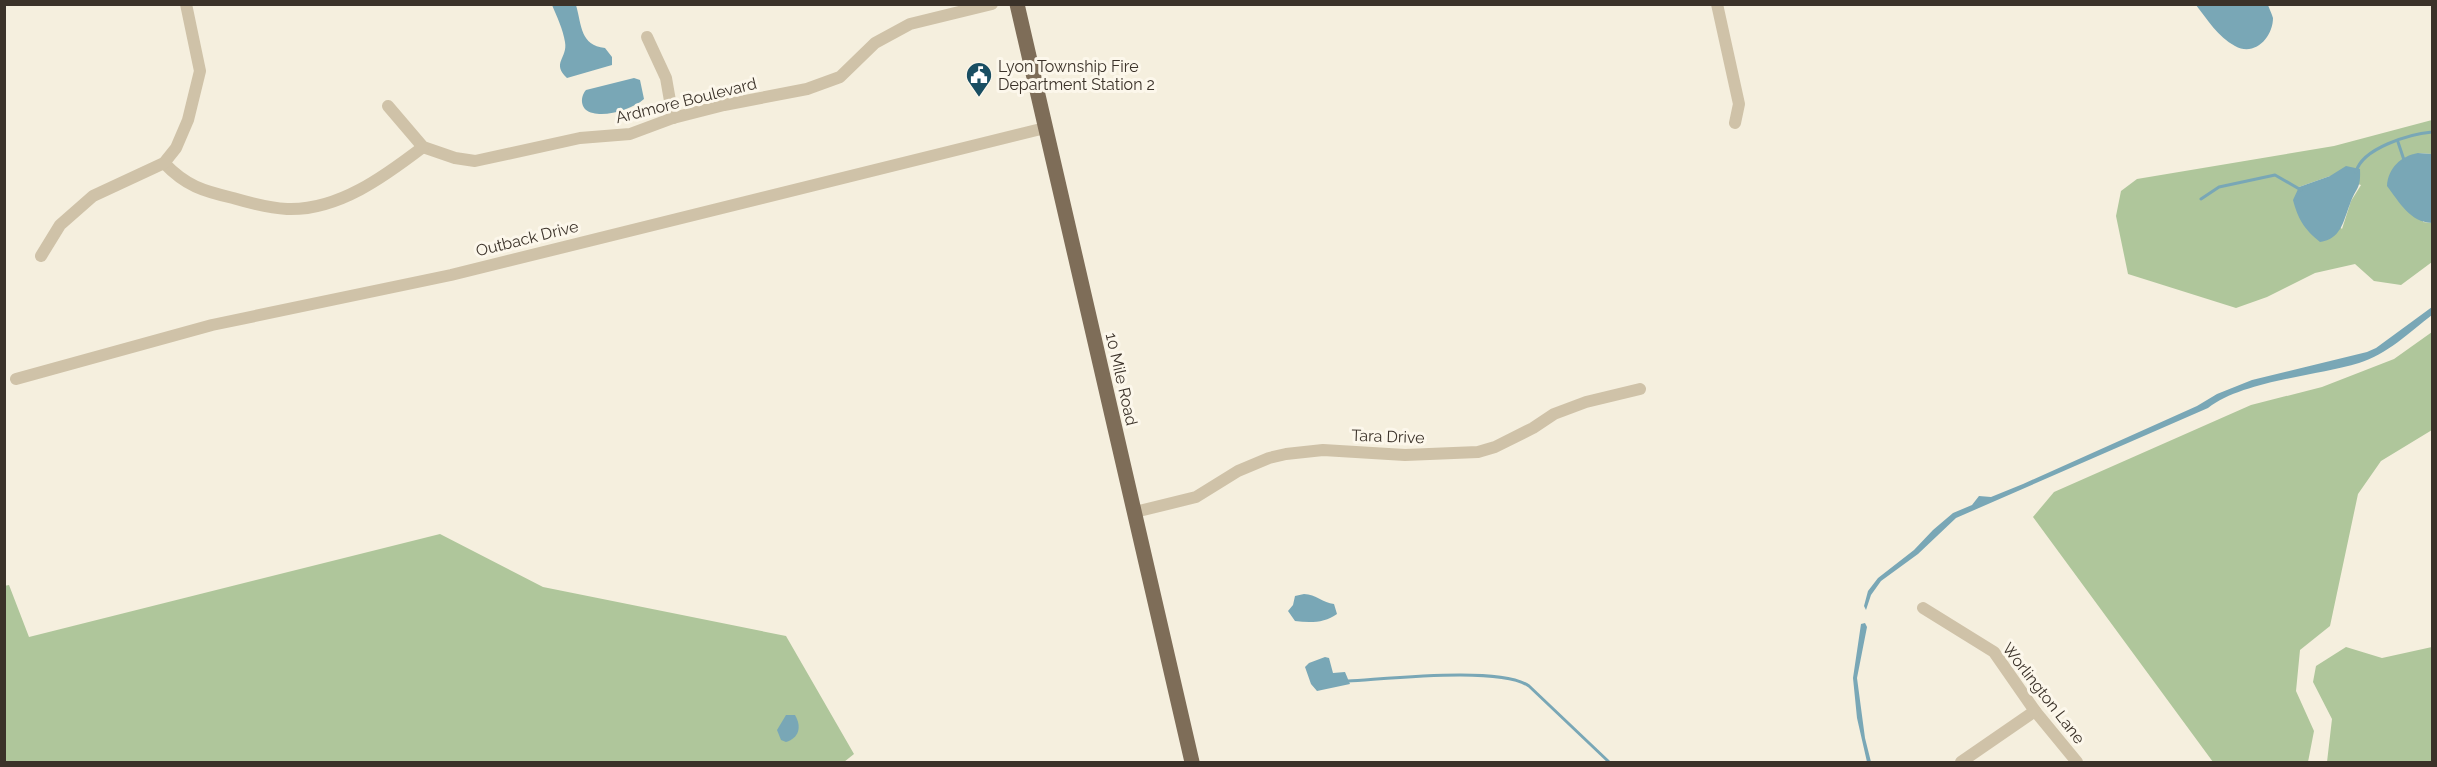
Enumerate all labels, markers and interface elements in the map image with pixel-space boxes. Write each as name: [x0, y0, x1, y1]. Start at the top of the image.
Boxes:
place label: Lyon Township Fire Department Station 2: [998, 57, 1155, 94]
public building icon: Lyon Township Fire Department Station 2: [964, 60, 994, 98]
street label: Ardmore Boulevard: [614, 74, 759, 127]
street label: Outback Drive: [474, 217, 580, 260]
street label: 10 Mile Road: [1102, 331, 1141, 427]
street label: Tara Drive: [1351, 426, 1425, 447]
street label: Worlington Lane: [1998, 639, 2089, 748]

